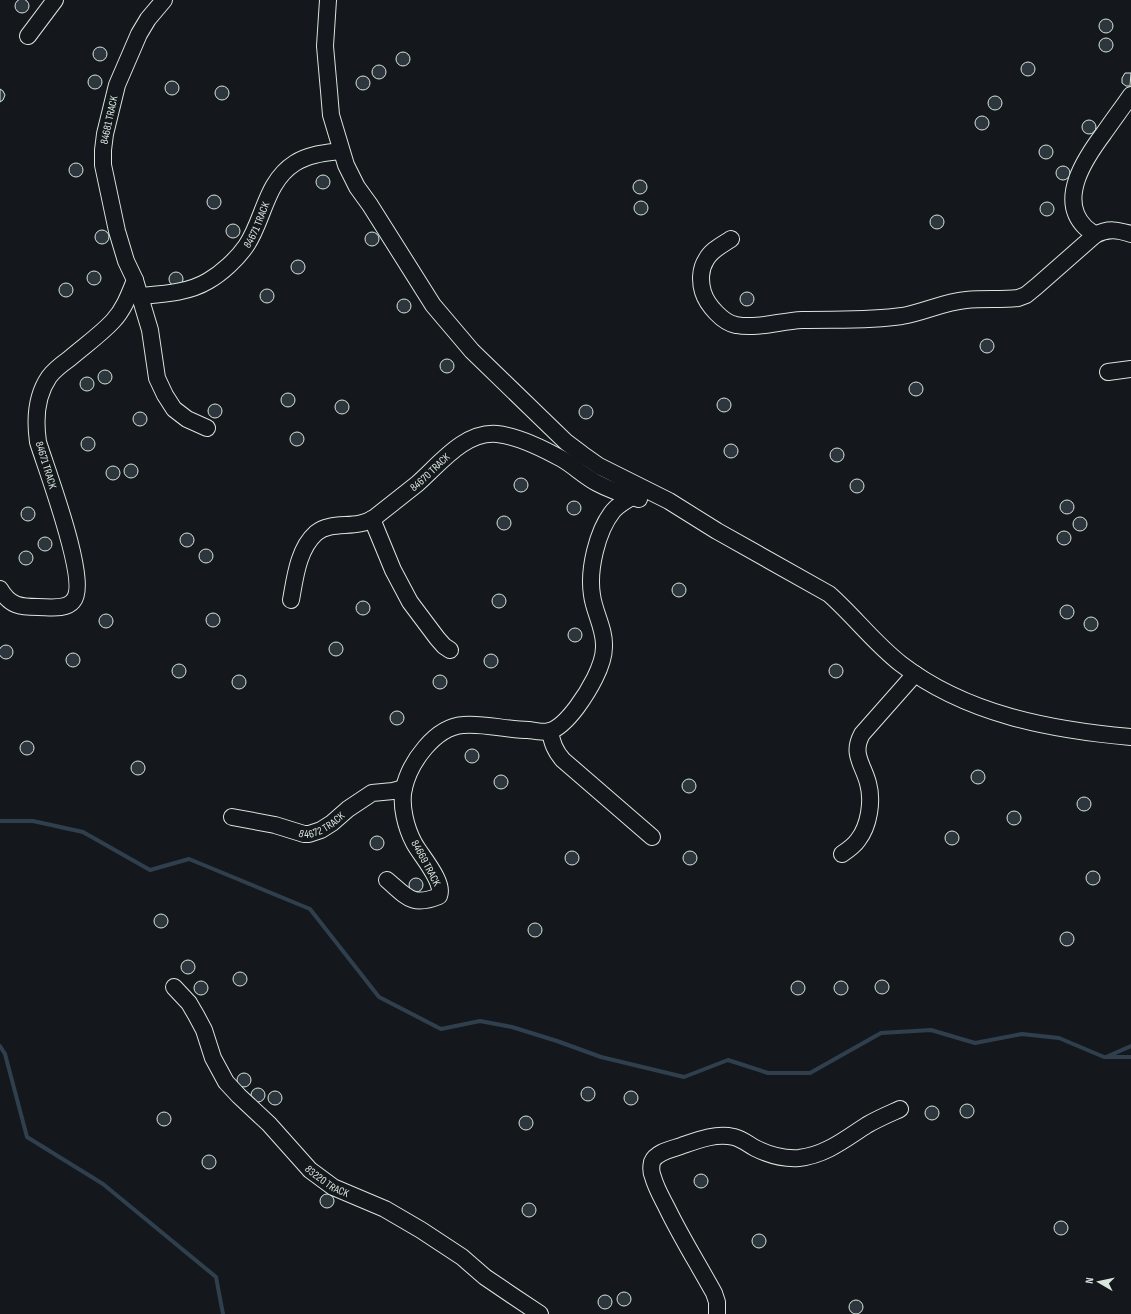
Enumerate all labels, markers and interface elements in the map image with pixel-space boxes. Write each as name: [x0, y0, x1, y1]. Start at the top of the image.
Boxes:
street label: 84681 TRACK: [98, 95, 120, 145]
street label: 84671 TRACK: [240, 200, 272, 250]
street label: 84671 TRACK: [33, 440, 59, 490]
street label: 84670 TRACK: [407, 450, 452, 494]
street label: 84672 TRACK: [297, 809, 347, 841]
street label: 84669 TRACK: [408, 838, 444, 888]
street label: 83220 TRACK: [302, 1163, 351, 1200]
north arrow: [1079, 1262, 1119, 1302]
text: N: [1083, 1276, 1097, 1284]

